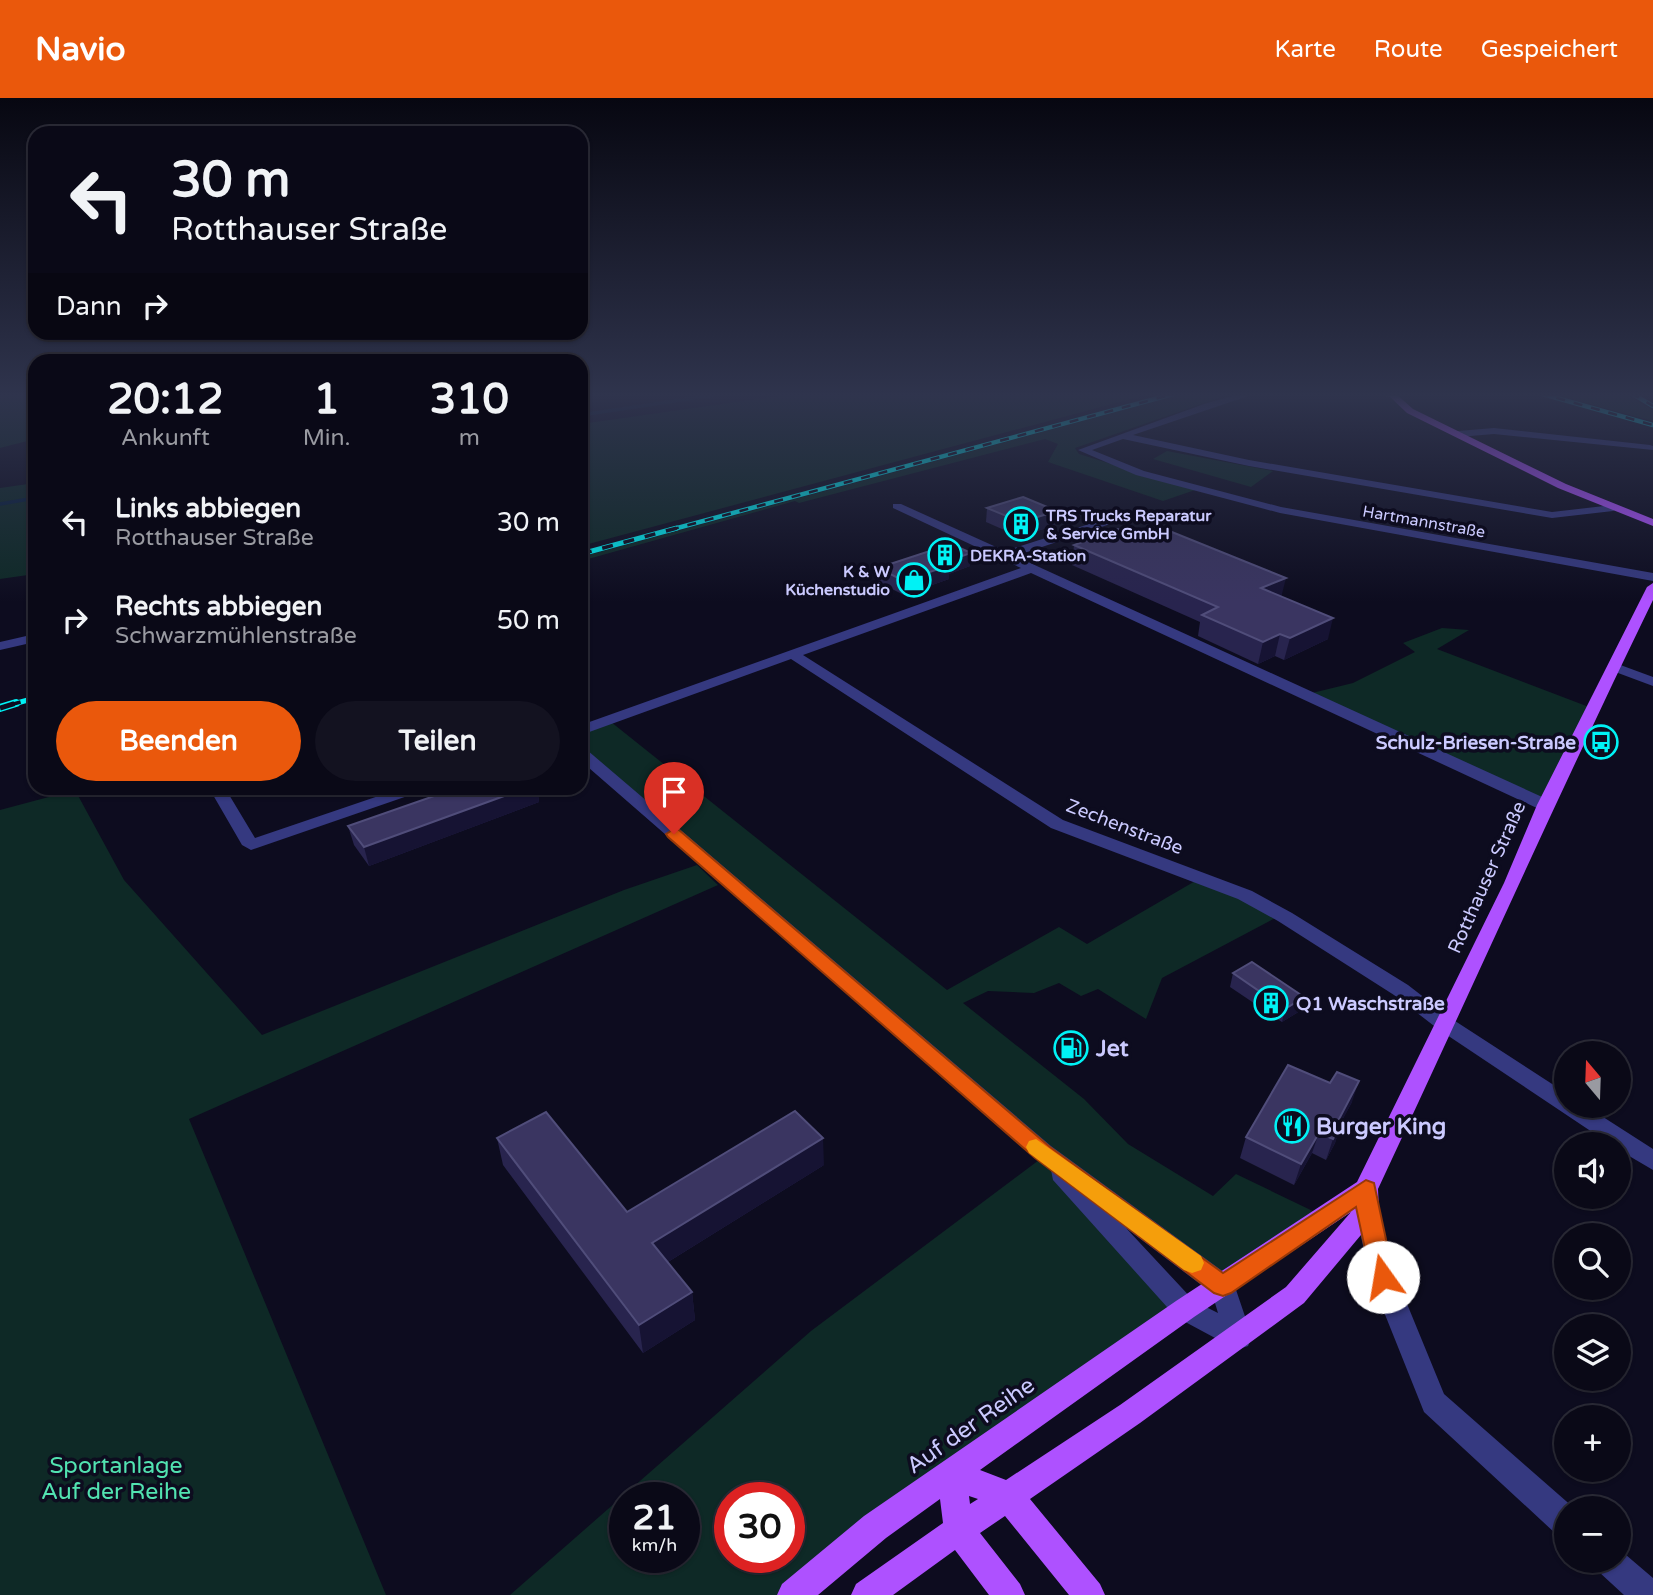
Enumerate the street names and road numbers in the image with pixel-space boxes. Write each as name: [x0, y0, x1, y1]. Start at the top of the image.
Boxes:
street label: Hartmannstraße: [1361, 501, 1487, 543]
street label: Zechenstraße: [1063, 795, 1186, 859]
street label: Rotthauser Straße: [1443, 798, 1530, 957]
street label: Auf der Reihe: [901, 1371, 1040, 1480]

